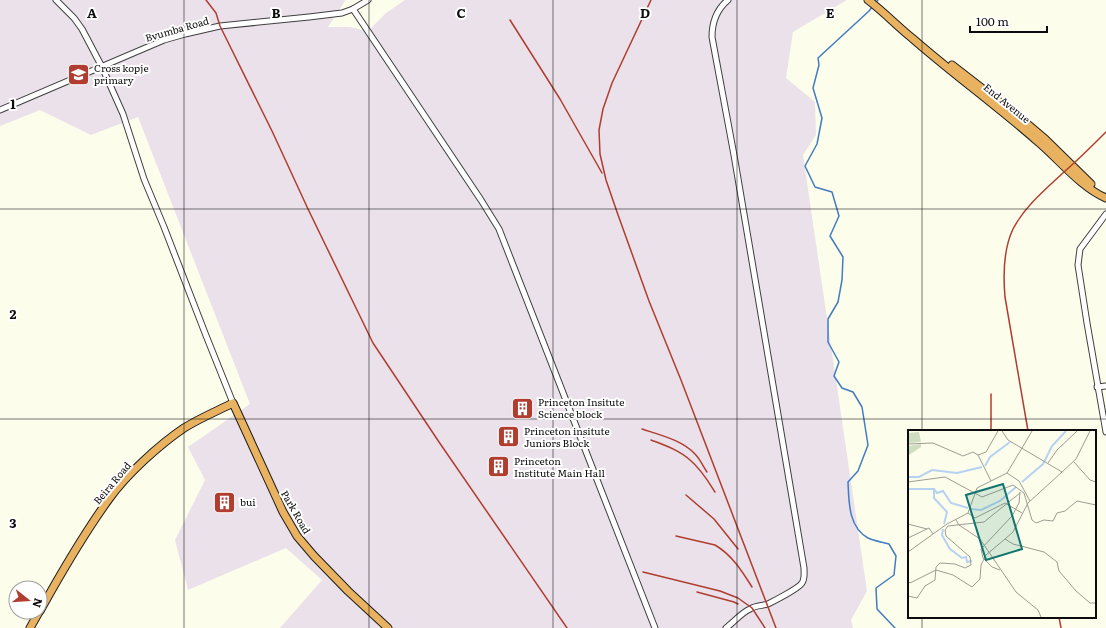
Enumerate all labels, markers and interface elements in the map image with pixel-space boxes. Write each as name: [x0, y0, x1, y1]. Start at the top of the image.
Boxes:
text: A: [87, 3, 97, 22]
text: B: [272, 3, 281, 22]
text: C: [456, 3, 466, 22]
text: D: [640, 3, 650, 22]
text: E: [826, 3, 835, 22]
scale bar: [970, 8, 1047, 34]
street label: Bvumba Road: [143, 12, 211, 45]
text: 100 m: [976, 12, 1009, 30]
place label: Cross kopje primary: [94, 60, 149, 87]
school or university icon: Cross kopje primary: [65, 61, 91, 87]
street label: End Avenue: [981, 79, 1034, 126]
text: 1: [10, 94, 16, 113]
text: 2: [10, 304, 17, 323]
place label: Princeton Insitute Science block: [538, 394, 624, 421]
building icon: Princeton Insitute Science block: [509, 395, 535, 421]
place label: Princeton insitute Juniors Block: [524, 423, 610, 450]
building icon: Princeton insitute Juniors Block: [495, 424, 521, 450]
inset map: [908, 430, 1096, 618]
place label: Princeton Institute Main Hall: [514, 453, 606, 480]
building icon: Princeton Institute Main Hall: [486, 454, 512, 480]
street label: Beira Road: [89, 458, 134, 507]
street label: Park Road: [278, 487, 315, 536]
building icon: bui: [212, 489, 238, 515]
place label: bui: [240, 494, 256, 509]
text: 3: [9, 513, 17, 532]
north arrow: [8, 580, 48, 620]
text: N: [30, 596, 48, 610]

